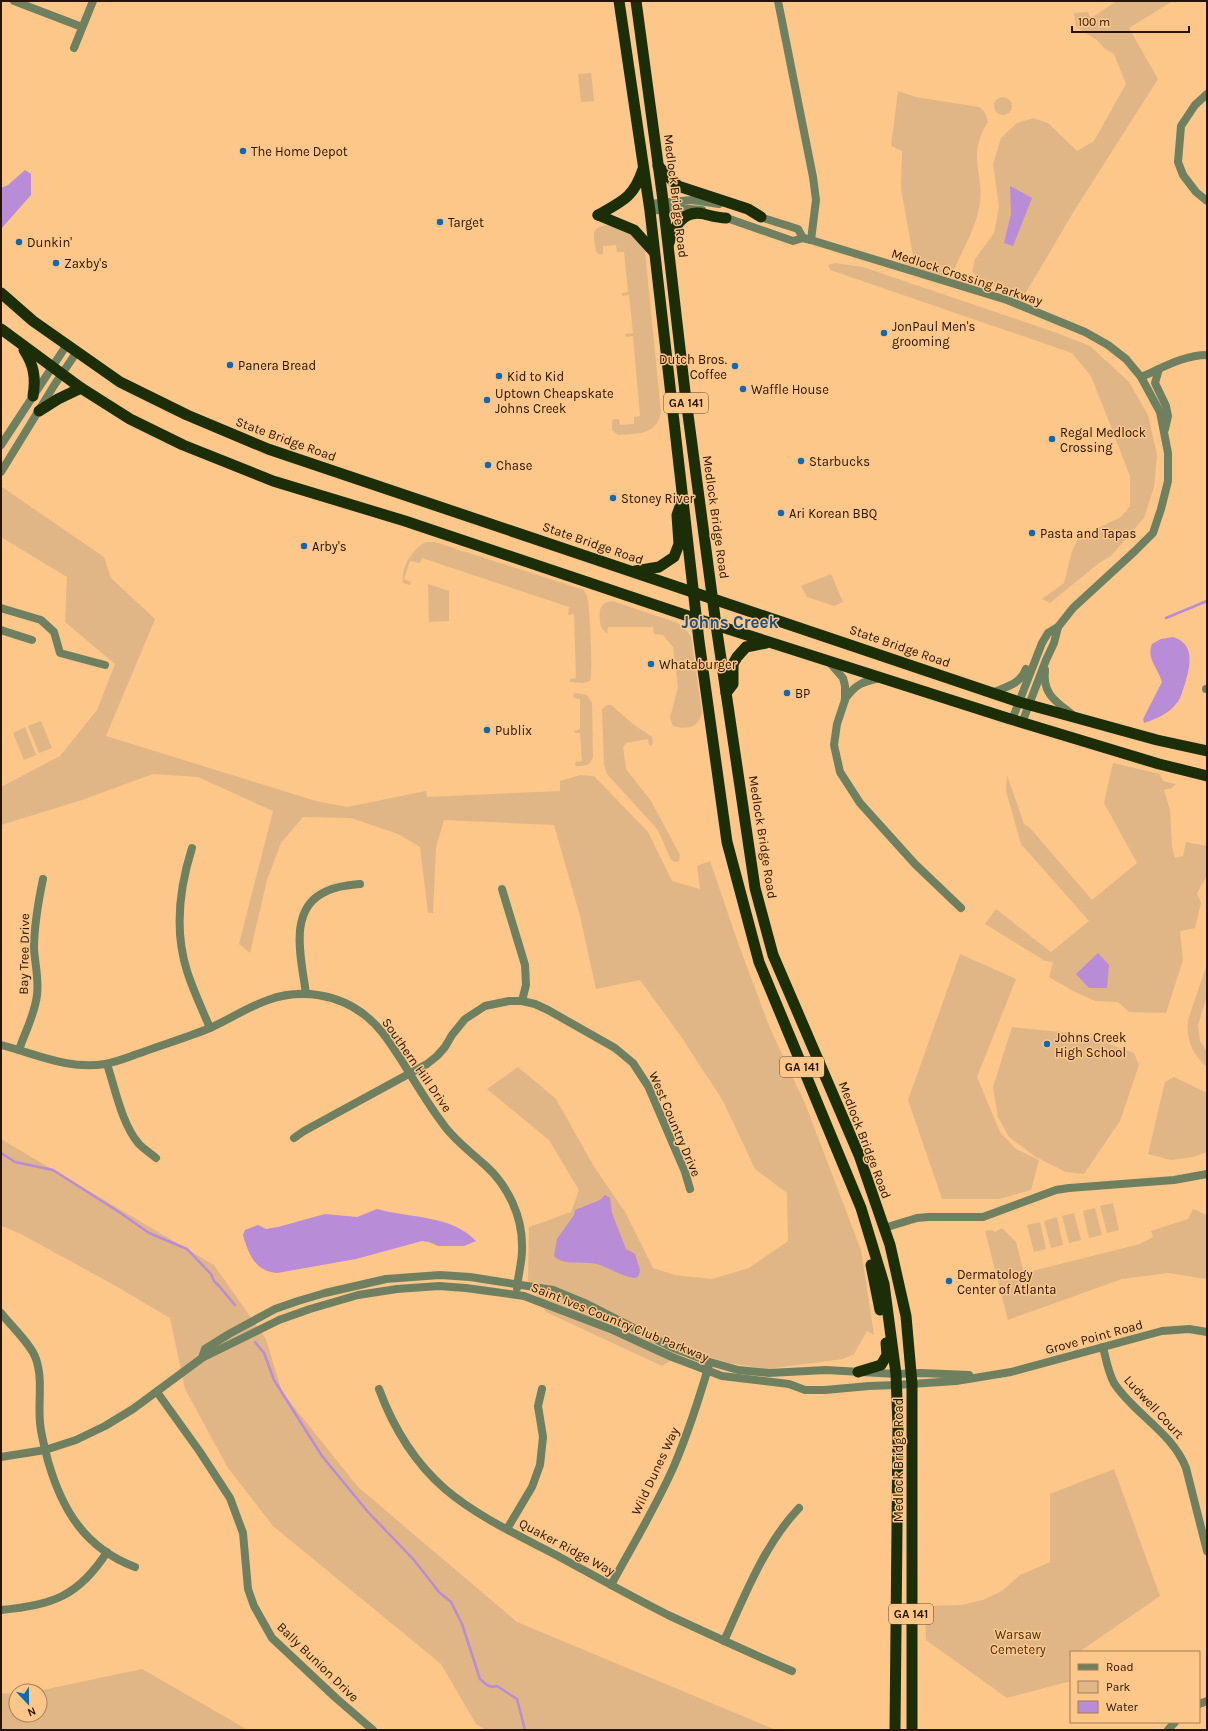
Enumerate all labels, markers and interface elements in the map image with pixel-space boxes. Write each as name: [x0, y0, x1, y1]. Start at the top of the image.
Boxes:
scale bar: [1072, 8, 1189, 34]
text: 100 m: [1078, 15, 1110, 29]
street label: Medlock Bridge Road: [661, 133, 691, 259]
place label: The Home Depot: [251, 144, 348, 159]
marker: The Home Depot: [238, 146, 248, 156]
place label: Target: [448, 215, 484, 230]
marker: Target: [435, 217, 445, 227]
place label: Dunkin': [27, 235, 72, 250]
marker: Dunkin': [14, 237, 24, 247]
street label: Medlock Crossing Parkway: [890, 245, 1044, 309]
place label: Zaxby's: [64, 256, 108, 271]
marker: Zaxby's: [51, 258, 61, 268]
place label: JonPaul Men's grooming: [892, 319, 975, 349]
marker: JonPaul Men's grooming: [879, 328, 889, 338]
place label: Dutch Bros. Coffee: [659, 352, 727, 382]
place label: Panera Bread: [238, 358, 316, 373]
marker: Panera Bread: [225, 360, 235, 370]
marker: Dutch Bros. Coffee: [730, 361, 740, 371]
place label: Kid to Kid: [507, 369, 564, 384]
marker: Kid to Kid: [494, 371, 504, 381]
place label: Waffle House: [751, 382, 829, 397]
marker: Waffle House: [738, 384, 748, 394]
place label: Uptown Cheapskate Johns Creek: [495, 386, 614, 416]
road number: GA 141: [664, 393, 708, 413]
marker: Uptown Cheapskate Johns Creek: [482, 395, 492, 405]
street label: State Bridge Road: [234, 414, 338, 464]
place label: Regal Medlock Crossing: [1060, 425, 1146, 455]
marker: Regal Medlock Crossing: [1047, 434, 1057, 444]
street label: Medlock Bridge Road: [700, 454, 732, 580]
place label: Starbucks: [809, 454, 870, 469]
marker: Starbucks: [796, 456, 806, 466]
place label: Chase: [496, 458, 533, 473]
marker: Chase: [483, 460, 493, 470]
place label: Stoney River: [621, 491, 695, 506]
marker: Stoney River: [608, 493, 618, 503]
place label: Ari Korean BBQ: [789, 506, 877, 521]
marker: Ari Korean BBQ: [776, 508, 786, 518]
street label: State Bridge Road: [540, 519, 646, 567]
place label: Pasta and Tapas: [1040, 526, 1136, 541]
marker: Pasta and Tapas: [1027, 528, 1037, 538]
place label: Arby's: [312, 539, 347, 554]
marker: Arby's: [299, 541, 309, 551]
district label: Johns Creek: [681, 612, 779, 632]
street label: State Bridge Road: [847, 622, 953, 670]
place label: Whataburger: [659, 657, 737, 672]
marker: Whataburger: [646, 659, 656, 669]
place label: BP: [795, 686, 810, 701]
marker: BP: [782, 688, 792, 698]
place label: Publix: [495, 723, 532, 738]
marker: Publix: [482, 725, 492, 735]
street label: Medlock Bridge Road: [746, 774, 780, 900]
street label: Bay Tree Drive: [16, 913, 32, 995]
street label: Southern Hill Drive: [379, 1015, 455, 1115]
place label: Johns Creek High School: [1055, 1030, 1126, 1060]
marker: Johns Creek High School: [1042, 1039, 1052, 1049]
road number: GA 141: [780, 1057, 824, 1077]
street label: West Country Drive: [646, 1069, 704, 1179]
street label: Medlock Bridge Road: [836, 1079, 894, 1201]
place label: Dermatology Center of Atlanta: [957, 1267, 1057, 1297]
marker: Dermatology Center of Atlanta: [944, 1276, 954, 1286]
street label: Saint Ives Country Club Parkway: [529, 1279, 711, 1365]
street label: Grove Point Road: [1044, 1317, 1144, 1357]
street label: Ludwell Court: [1121, 1372, 1187, 1442]
street label: Medlock Bridge Road: [891, 1398, 906, 1522]
street label: Wild Dunes Way: [628, 1425, 682, 1517]
street label: Quaker Ridge Way: [517, 1515, 617, 1579]
road number: GA 141: [889, 1604, 933, 1624]
street label: Bally Bunion Drive: [274, 1619, 362, 1705]
park label: Warsaw Cemetery: [990, 1627, 1046, 1657]
legend: [1070, 1651, 1200, 1723]
text: Road: [1106, 1660, 1134, 1674]
text: Park: [1106, 1680, 1131, 1694]
north arrow: [8, 1683, 48, 1723]
text: Water: [1106, 1700, 1139, 1714]
text: N: [25, 1704, 38, 1719]

